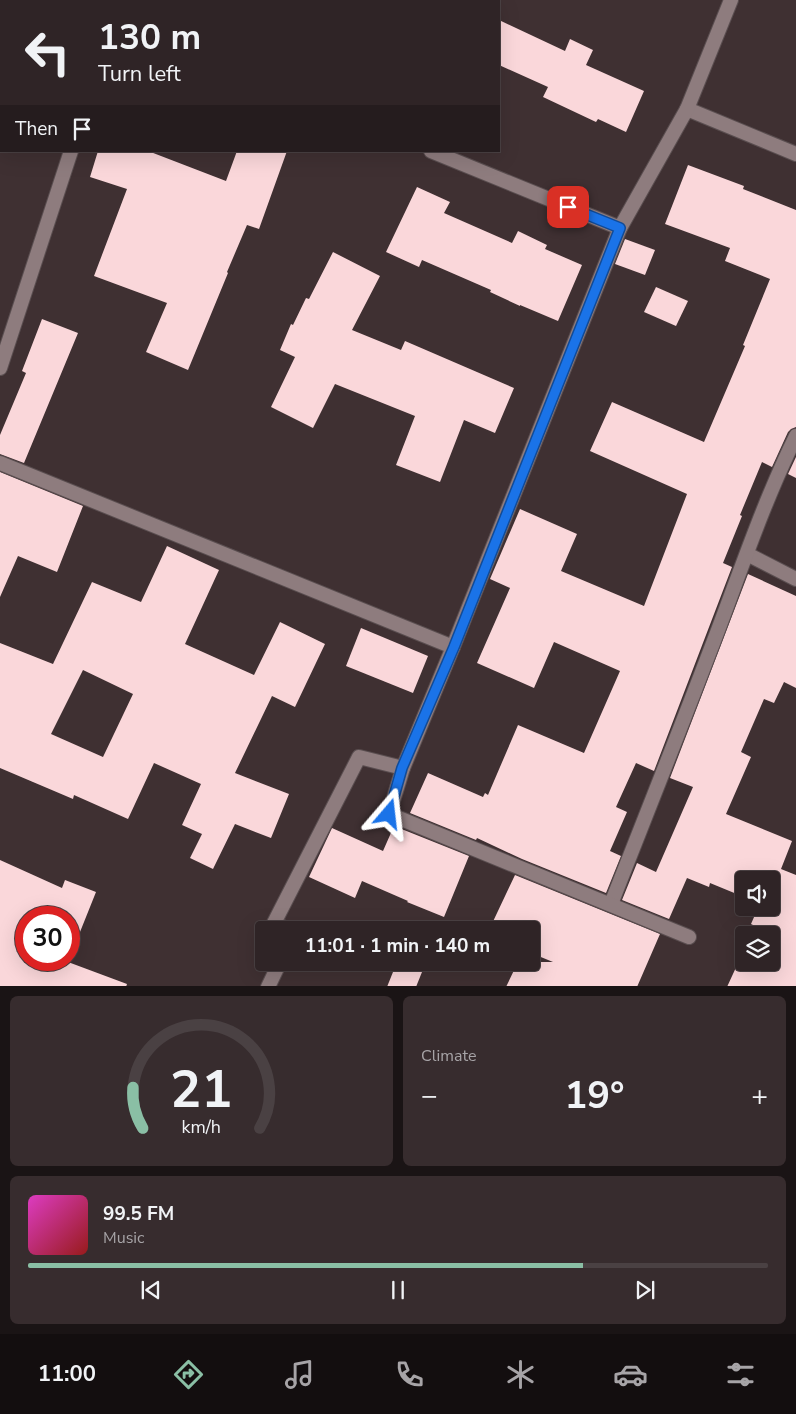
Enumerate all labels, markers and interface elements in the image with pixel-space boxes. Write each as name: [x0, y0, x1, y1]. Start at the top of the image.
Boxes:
text: 130 m: [98, 14, 201, 61]
icon: left: [15, 20, 80, 85]
text: Turn left: [98, 59, 181, 89]
icon: arrive: [68, 115, 96, 143]
text: Then: [15, 116, 58, 142]
pin: [547, 186, 589, 228]
icon: arrive: [554, 193, 582, 221]
position arrow: [362, 787, 414, 839]
map controls: [735, 871, 780, 971]
button: sound: [735, 871, 780, 916]
speed limit sign: 30: [15, 906, 80, 971]
button: layers: [735, 926, 780, 971]
text: 11:01 · 1 min · 140 m: [305, 933, 490, 959]
text: Climate: [421, 1045, 476, 1067]
text: 21: [170, 1054, 233, 1125]
text: 19°: [564, 1070, 625, 1121]
text: −: [421, 1077, 438, 1115]
text: +: [751, 1077, 768, 1115]
text: km/h: [182, 1115, 221, 1139]
text: 99.5 FM: [103, 1201, 174, 1227]
text: Music: [103, 1227, 144, 1249]
icon: previous: [137, 1276, 165, 1304]
icon: pause: [384, 1276, 412, 1304]
icon: next: [631, 1276, 659, 1304]
icon: directions: [171, 1357, 206, 1392]
icon: music: [282, 1357, 317, 1392]
icon: phone: [392, 1357, 427, 1392]
icon: climate: [503, 1357, 538, 1392]
icon: car: [613, 1357, 648, 1392]
icon: filters: [723, 1357, 758, 1392]
text: 11:00: [38, 1359, 96, 1389]

